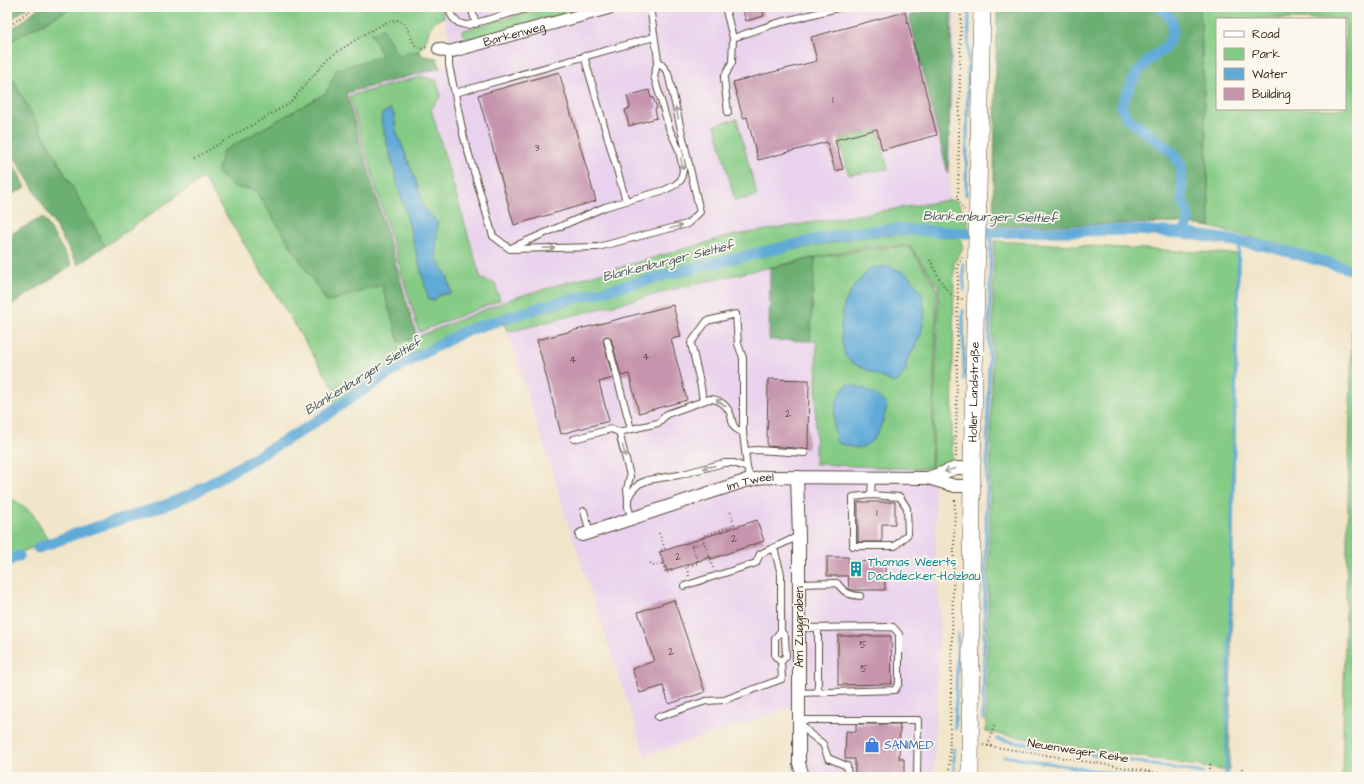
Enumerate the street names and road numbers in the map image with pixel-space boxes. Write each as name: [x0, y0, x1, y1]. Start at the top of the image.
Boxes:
street label: Barkenweg: [481, 17, 547, 51]
street label: Holler Landstraße: [964, 341, 983, 443]
street label: Im Tweel: [725, 468, 774, 495]
street label: Am Zuggraben: [791, 586, 809, 668]
street label: Neuenweger Reihe: [1026, 735, 1130, 768]

